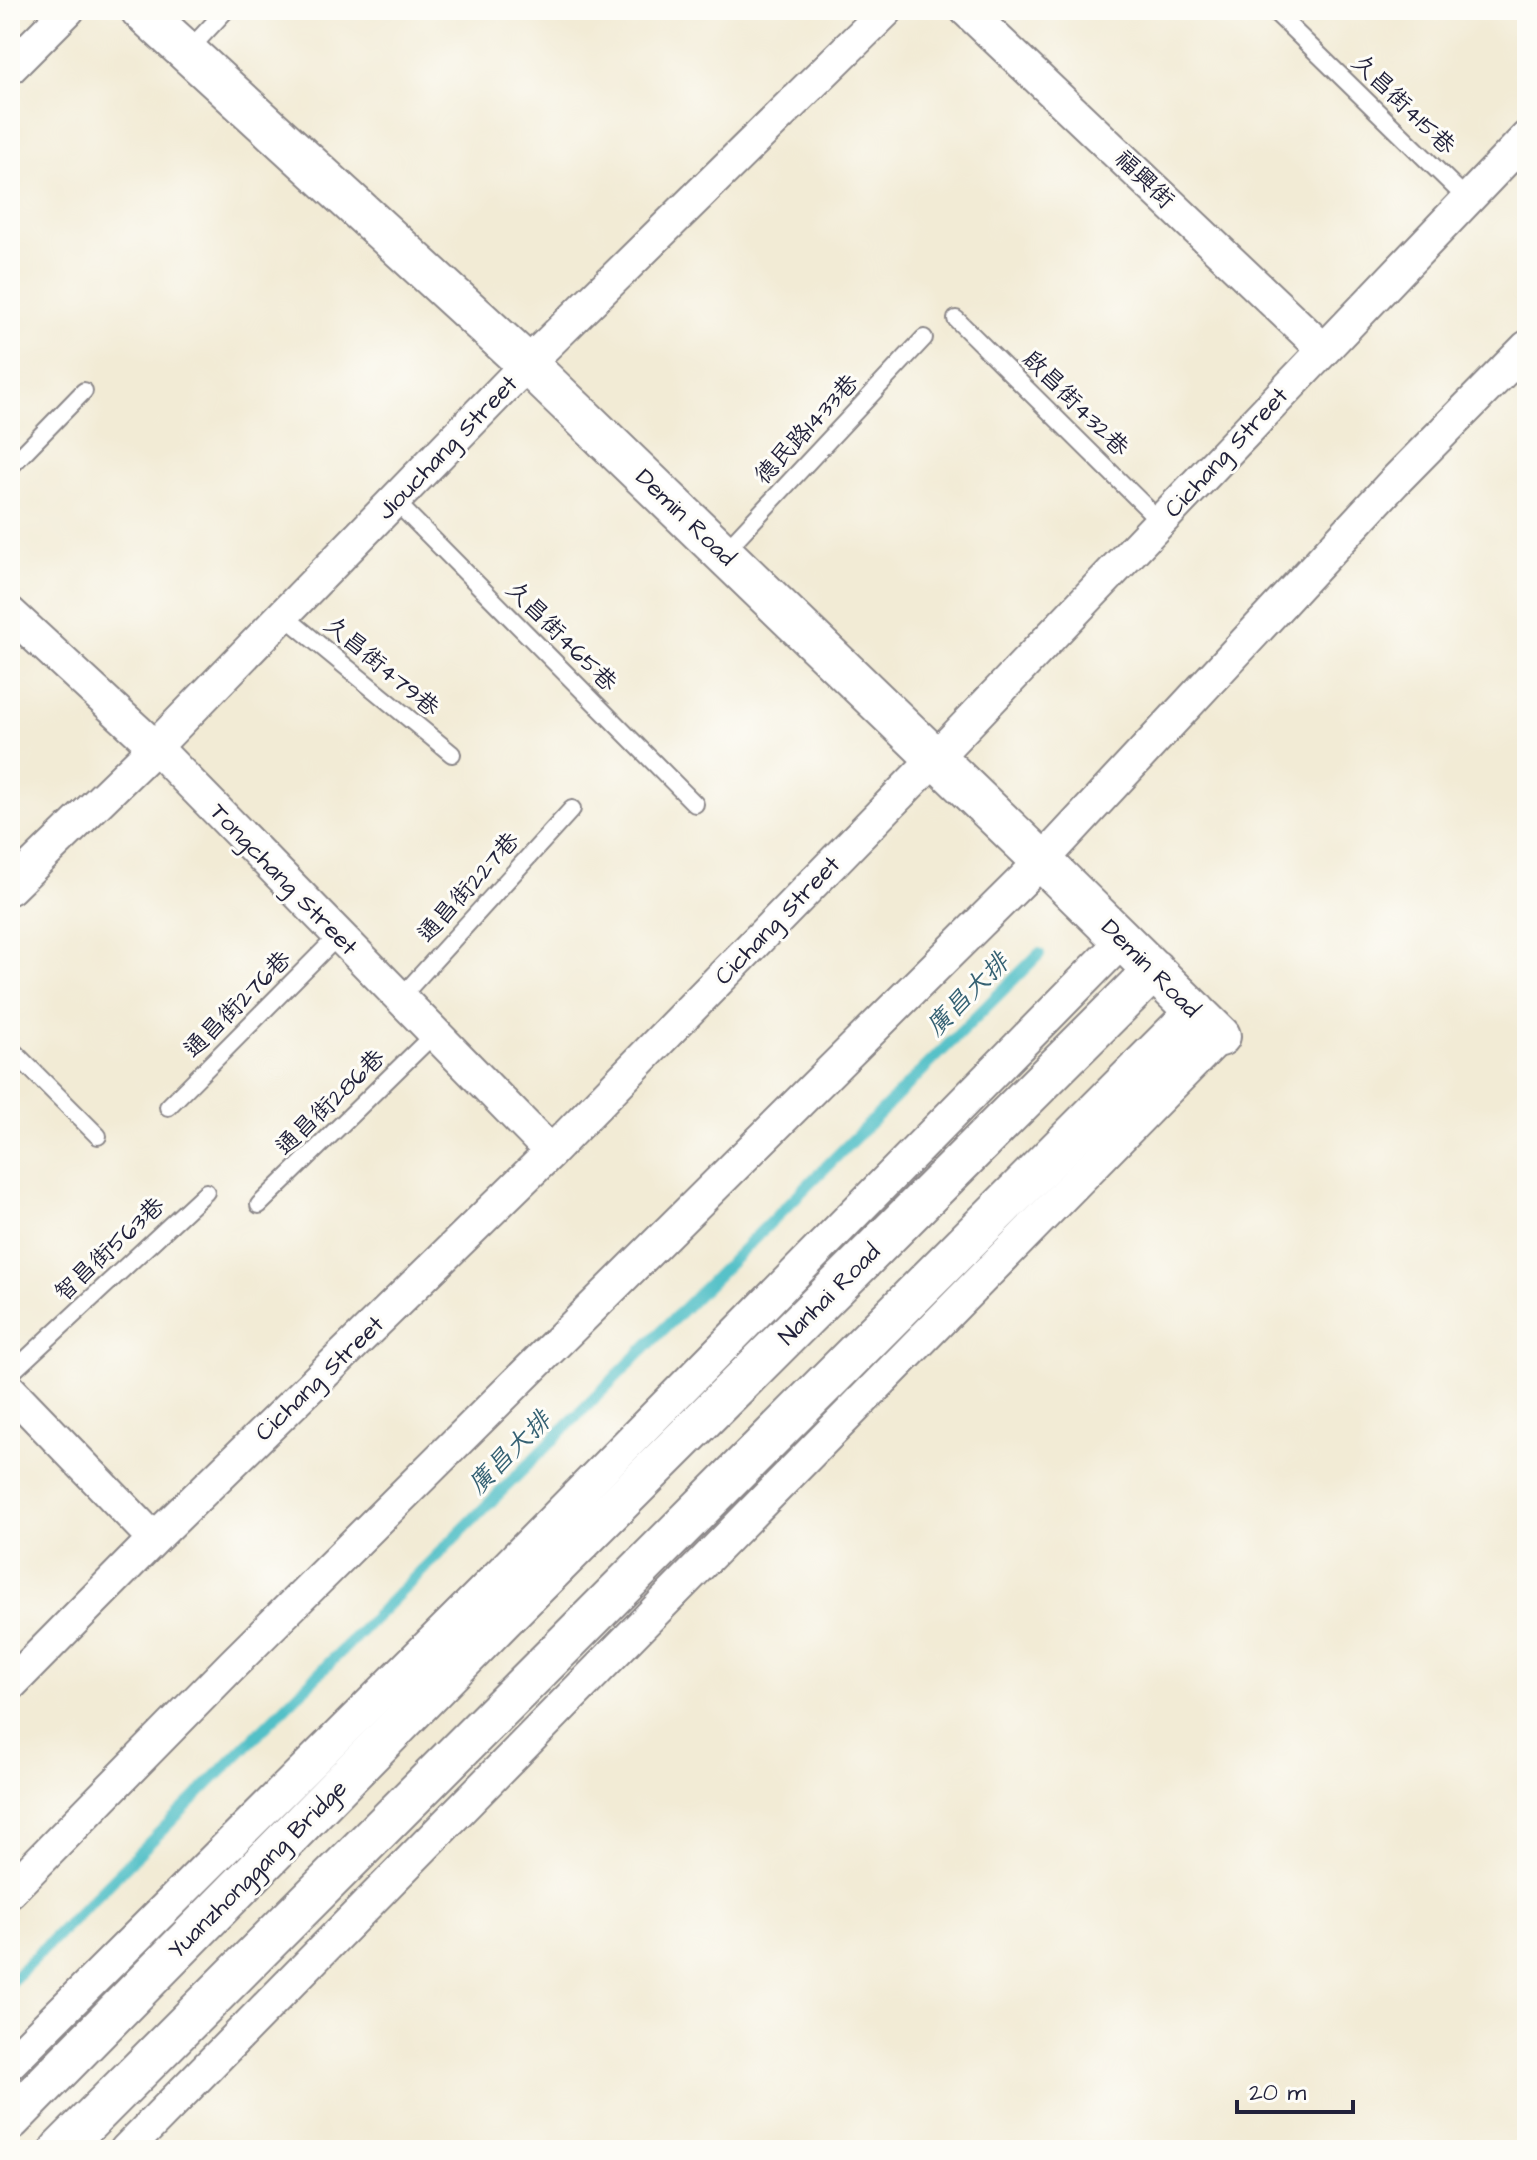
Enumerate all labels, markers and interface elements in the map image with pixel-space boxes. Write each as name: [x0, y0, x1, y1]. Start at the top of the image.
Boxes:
street label: 久昌街415巷: [1344, 47, 1463, 163]
street label: 福興街: [1107, 142, 1182, 217]
street label: 啟昌街432巷: [1014, 343, 1136, 465]
street label: 德民路1433巷: [747, 367, 867, 492]
street label: Jiouchang Street: [370, 368, 527, 528]
street label: Cichang Street: [1157, 379, 1297, 526]
street label: Demin Road: [628, 461, 743, 574]
street label: 久昌街465巷: [498, 574, 624, 700]
street label: 久昌街479巷: [317, 609, 446, 725]
street label: Tongchang Street: [201, 796, 365, 964]
street label: 通昌街227巷: [410, 825, 528, 950]
street label: Cichang Street: [707, 848, 849, 994]
street label: Demin Road: [1093, 912, 1207, 1026]
street label: 通昌街276巷: [176, 943, 299, 1066]
water label: 廣昌大排: [918, 944, 1019, 1044]
street label: 通昌街286巷: [268, 1042, 393, 1164]
street label: 智昌街563巷: [47, 1189, 173, 1310]
street label: Nanhai Road: [771, 1236, 888, 1353]
street label: Cichang Street: [247, 1308, 393, 1450]
water label: 廣昌大排: [460, 1402, 561, 1502]
street label: Yuanzhonggang Bridge: [160, 1772, 356, 1968]
scale bar: [1237, 2064, 1353, 2114]
text: 20 m: [1249, 2076, 1306, 2110]

